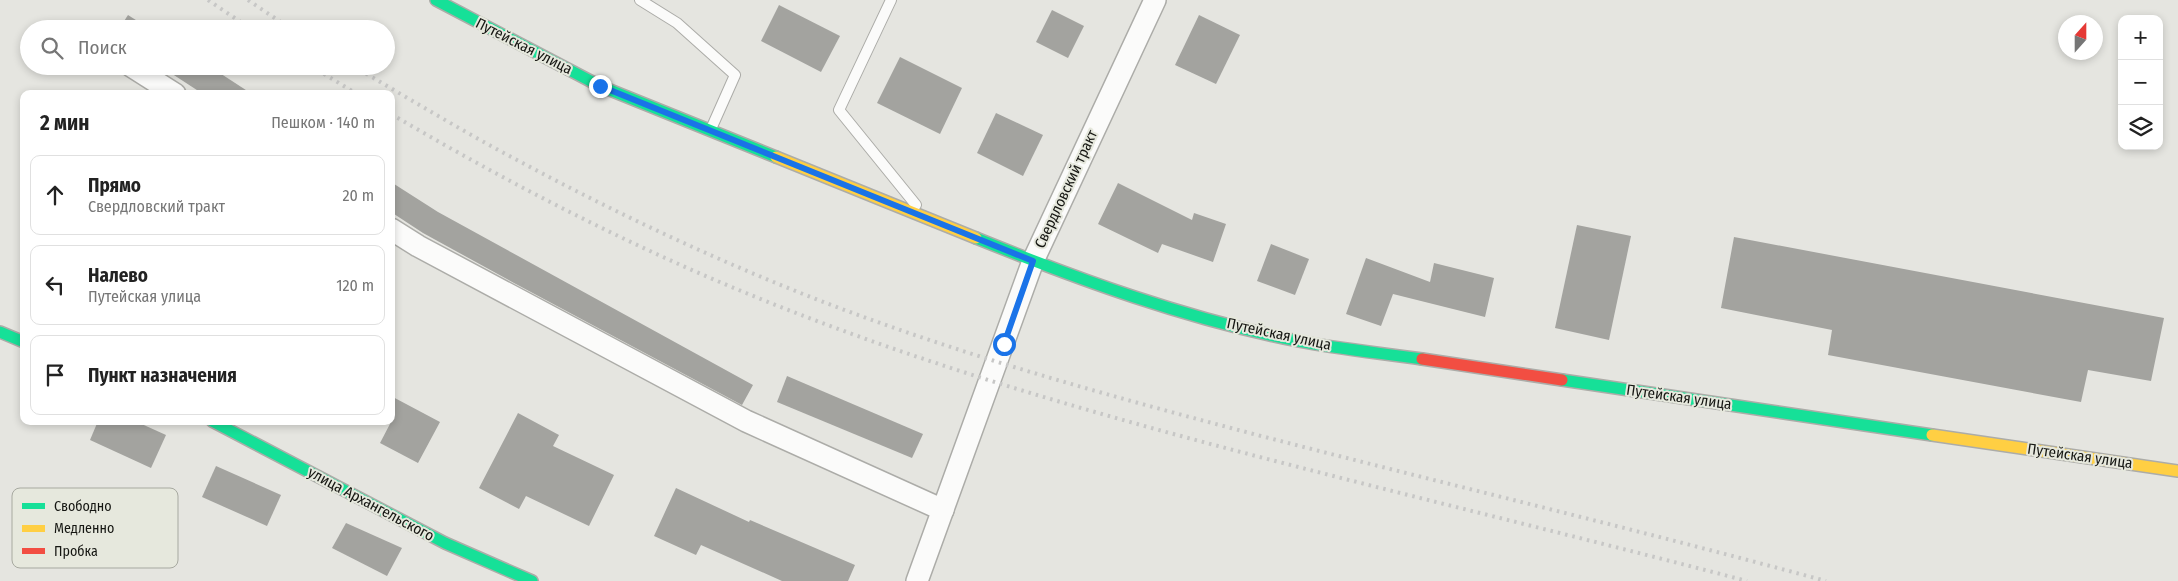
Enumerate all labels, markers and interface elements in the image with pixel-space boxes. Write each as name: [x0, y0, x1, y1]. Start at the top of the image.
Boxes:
street label: Путейская улица: [473, 14, 575, 78]
north arrow: [2058, 15, 2103, 60]
map controls: [2118, 15, 2163, 150]
button: +: [2118, 15, 2163, 60]
search box: [20, 20, 395, 75]
icon: search: [38, 34, 66, 62]
text: Поиск: [78, 36, 127, 59]
button: −: [2118, 60, 2163, 105]
route end: [589, 75, 612, 98]
button: layers: [2118, 105, 2163, 150]
text: 2 мин: [40, 110, 89, 136]
text: Пешком · 140 m: [271, 113, 375, 132]
street label: Свердловский тракт: [1031, 126, 1102, 251]
text: Прямо: [88, 174, 141, 197]
icon: ahead: [41, 181, 69, 209]
text: 20 m: [343, 186, 374, 205]
text: Свердловский тракт: [88, 197, 225, 216]
text: Налево: [88, 264, 148, 287]
icon: left: [41, 271, 69, 299]
text: 120 m: [336, 276, 374, 295]
text: Путейская улица: [88, 287, 201, 306]
street label: Путейская улица: [1225, 314, 1333, 354]
route start: [993, 333, 1016, 356]
icon: arrive: [41, 361, 69, 389]
text: Пункт назначения: [88, 364, 237, 387]
street label: Путейская улица: [1625, 381, 1733, 413]
street label: Путейская улица: [2026, 440, 2134, 472]
street label: улица Архангельского: [305, 463, 437, 545]
legend: [12, 488, 178, 568]
text: Свободно: [54, 498, 112, 515]
text: Медленно: [54, 520, 114, 537]
text: Пробка: [54, 543, 98, 560]

